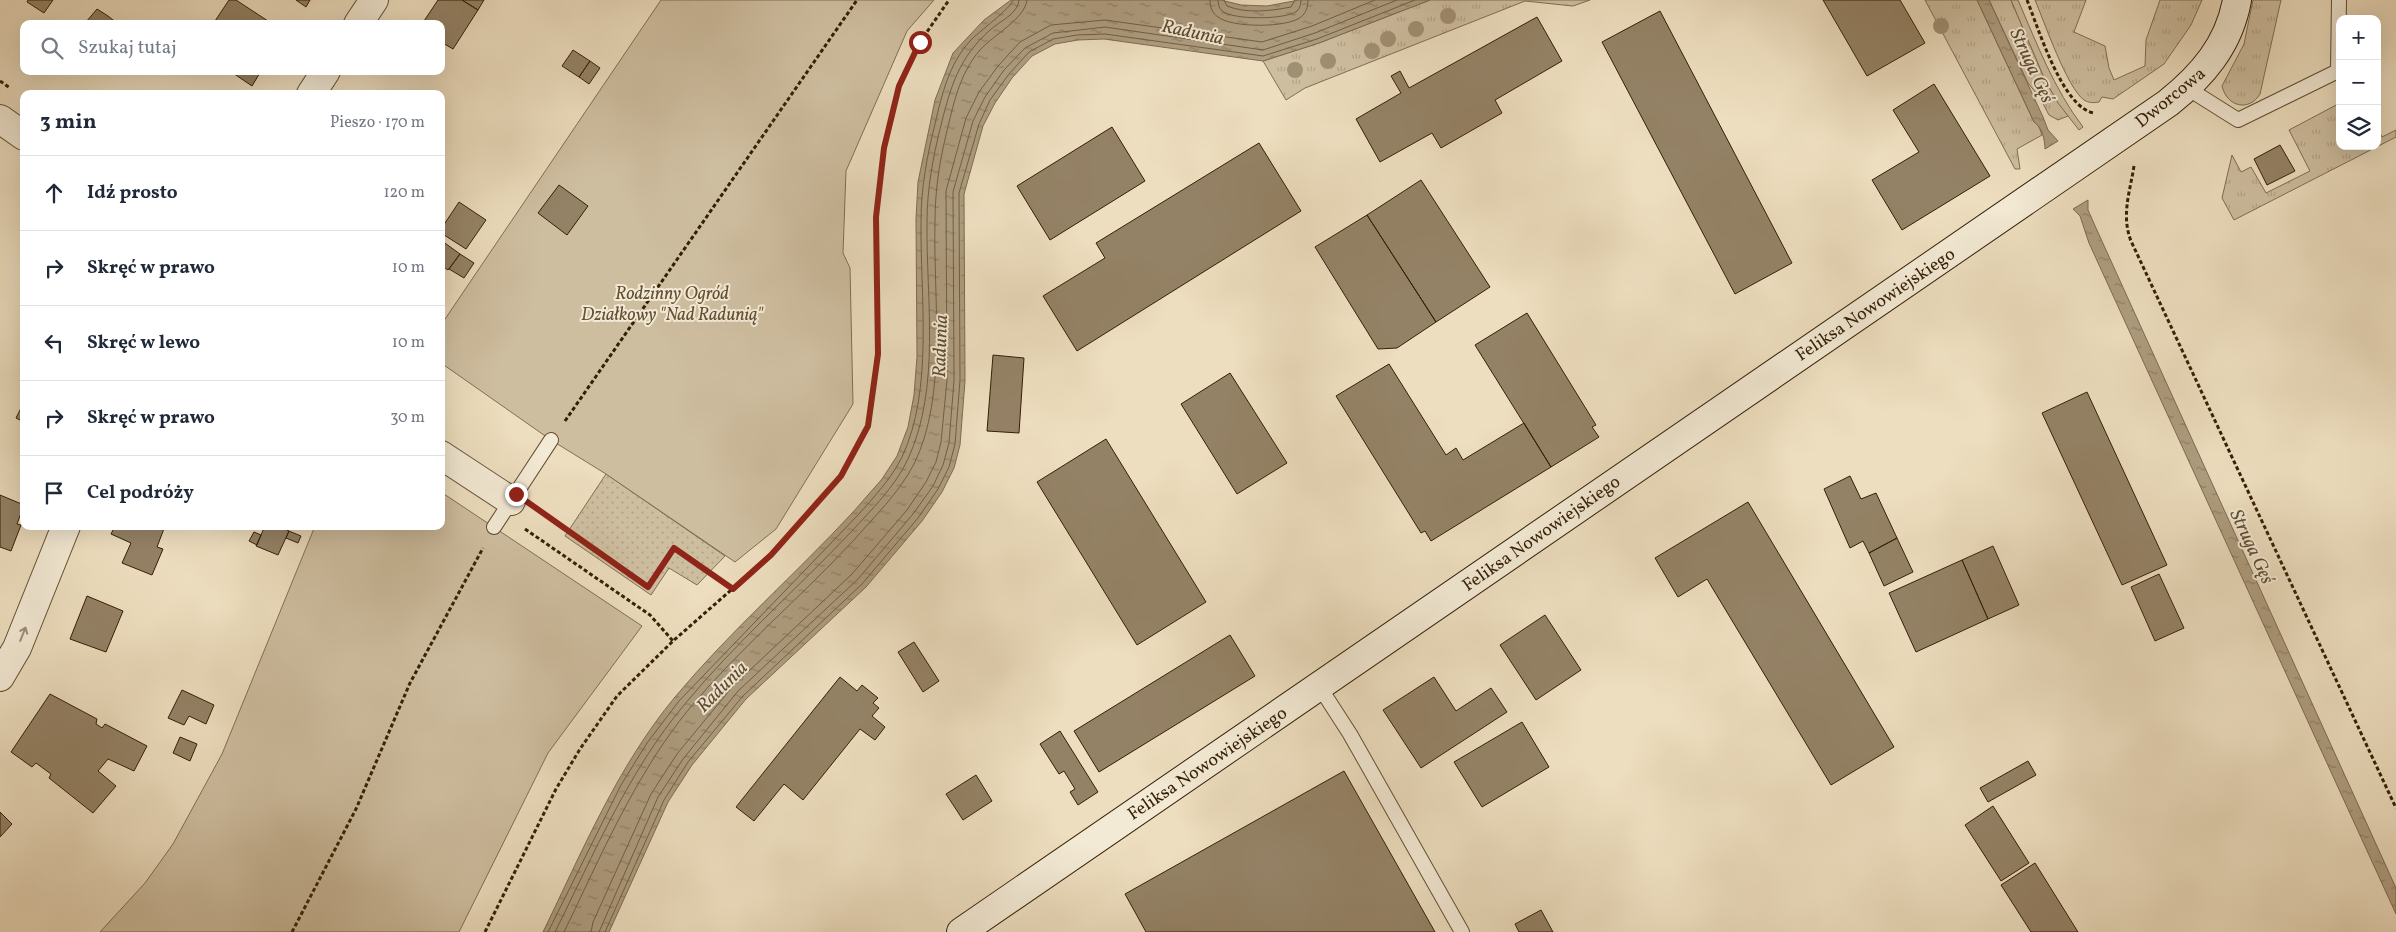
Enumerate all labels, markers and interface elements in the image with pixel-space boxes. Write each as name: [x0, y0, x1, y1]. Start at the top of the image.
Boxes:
water label: Radunia: [1159, 14, 1226, 52]
map controls: [2336, 15, 2381, 150]
button: +: [2336, 15, 2381, 60]
search box: [20, 20, 445, 75]
water label: Struga Gęś: [2003, 24, 2060, 108]
route start: [909, 31, 932, 54]
icon: search: [38, 34, 66, 62]
text: Szukaj tutaj: [78, 35, 177, 61]
button: −: [2336, 60, 2381, 105]
street label: Dworcowa: [2130, 62, 2212, 134]
button: layers: [2336, 105, 2381, 150]
text: 3 min: [40, 108, 96, 137]
text: Pieszo · 170 m: [330, 112, 425, 134]
icon: ahead: [40, 179, 68, 207]
text: Idź prosto: [87, 180, 178, 206]
text: 120 m: [383, 182, 425, 204]
street label: Feliksa Nowowiejskiego: [1791, 242, 1961, 368]
icon: right: [40, 254, 68, 282]
text: Skręć w prawo: [87, 255, 215, 281]
text: 10 m: [392, 257, 425, 279]
park label: Rodzinny Ogród Działkowy "Nad Radunią": [581, 282, 764, 328]
water label: Radunia: [927, 314, 955, 378]
icon: left: [40, 329, 68, 357]
text: Skręć w lewo: [87, 330, 200, 356]
text: 10 m: [392, 332, 425, 354]
icon: right: [40, 404, 68, 432]
text: Skręć w prawo: [87, 405, 215, 431]
text: 30 m: [390, 407, 425, 429]
street label: Feliksa Nowowiejskiego: [1458, 470, 1626, 598]
icon: arrive: [40, 479, 68, 507]
text: Cel podróży: [87, 480, 194, 506]
route end: [505, 483, 528, 506]
water label: Struga Gęś: [2223, 505, 2280, 589]
one-way arrow: [18, 627, 28, 642]
water label: Radunia: [691, 656, 754, 719]
street label: Feliksa Nowowiejskiego: [1123, 701, 1293, 827]

